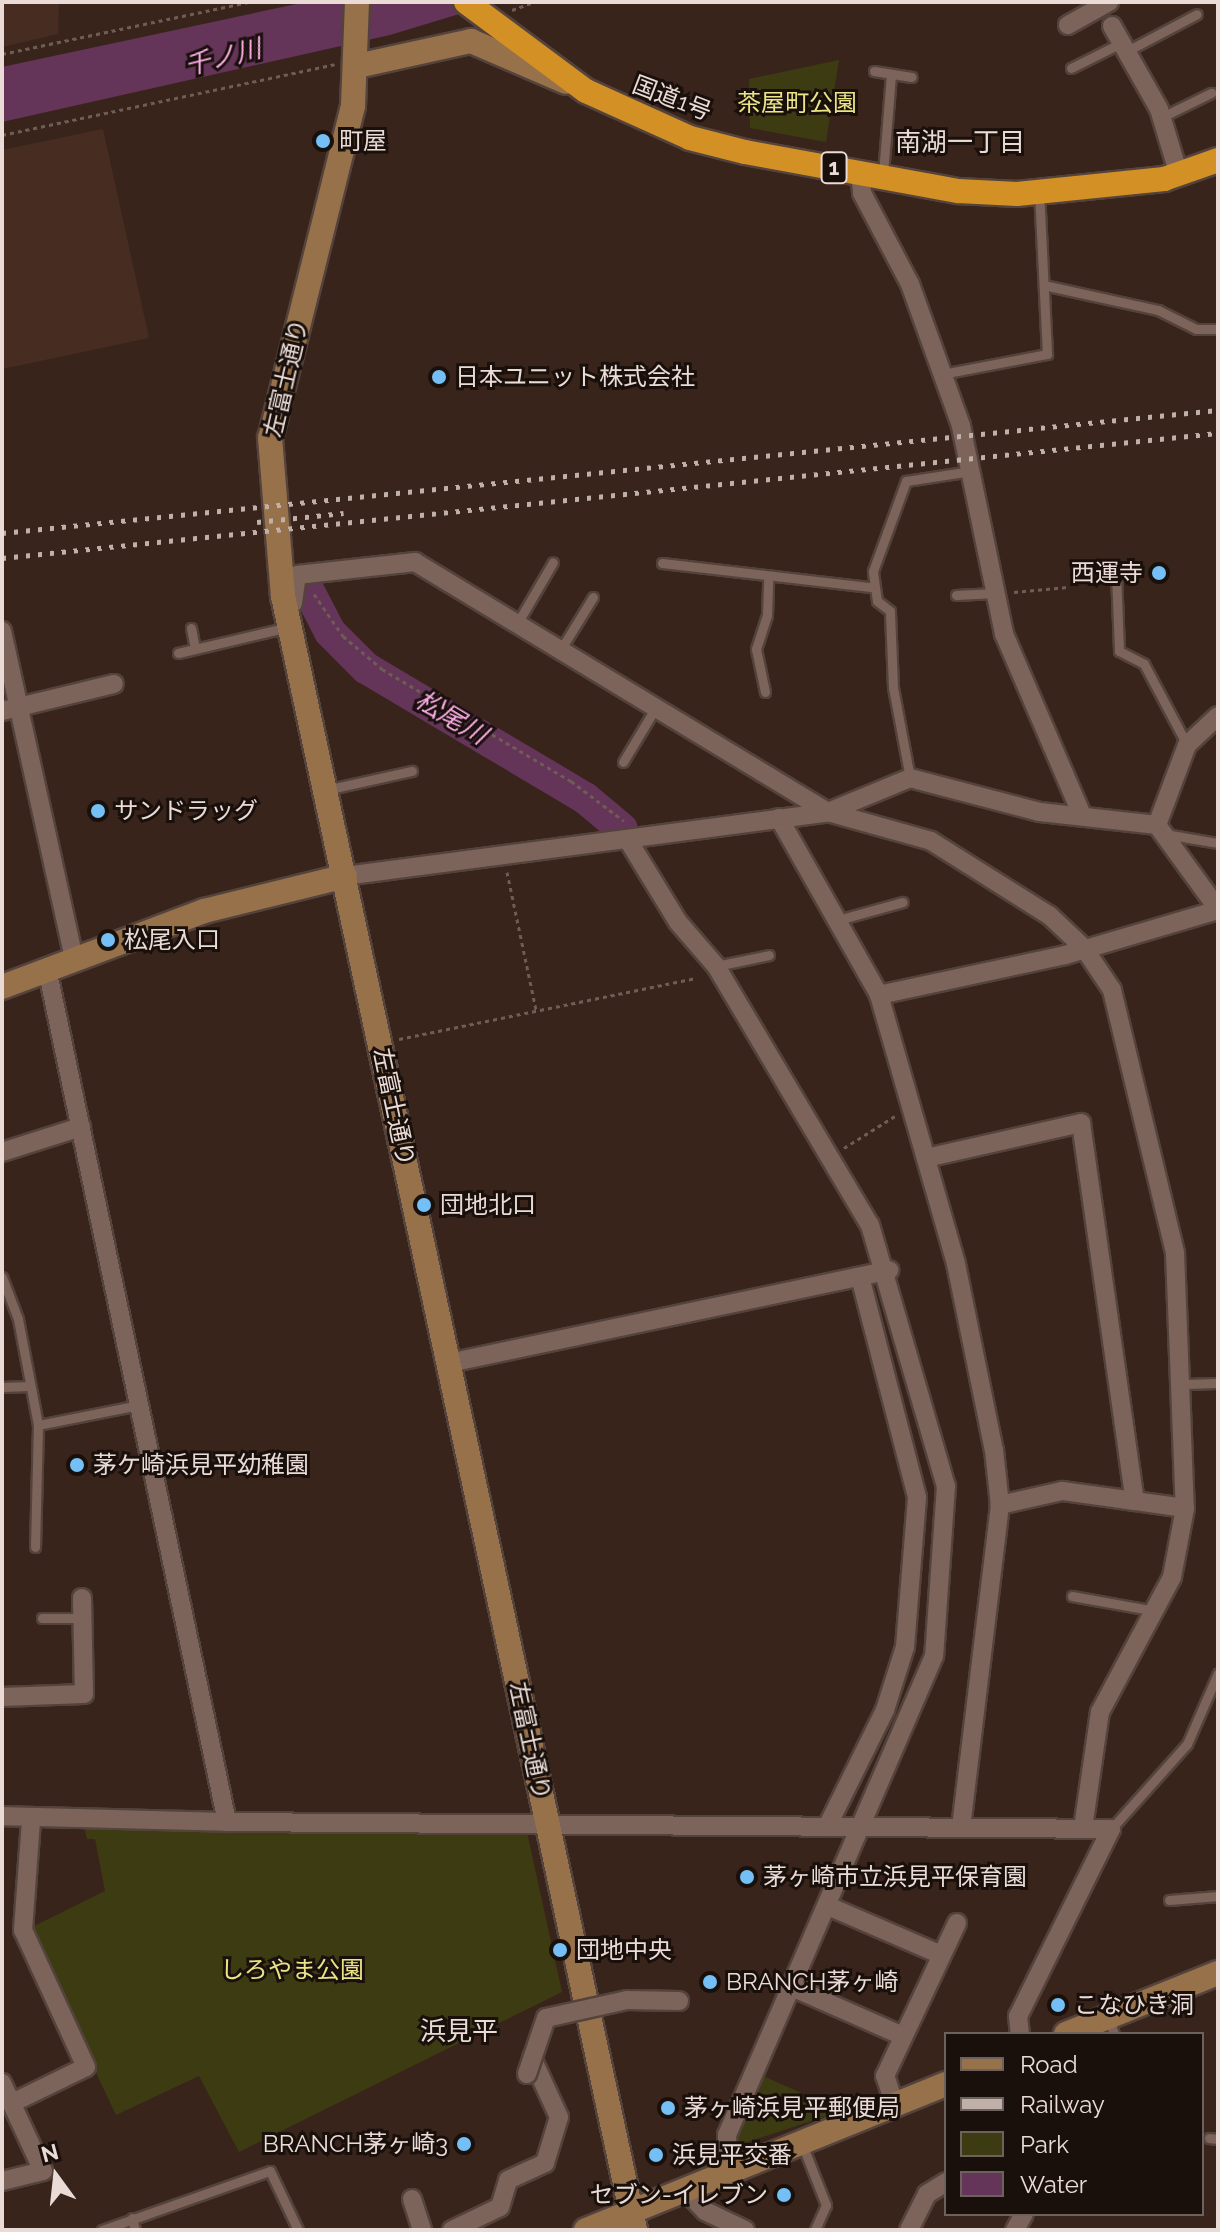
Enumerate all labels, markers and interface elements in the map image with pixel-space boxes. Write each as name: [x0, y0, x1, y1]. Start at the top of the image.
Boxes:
water label: 千ノ川: [181, 33, 265, 83]
street label: 国道1号: [628, 70, 716, 126]
park label: 茶屋町公園: [737, 89, 857, 117]
place label: 町屋: [339, 127, 387, 155]
district label: 南湖一丁目: [895, 127, 1025, 159]
marker: 町屋: [314, 132, 332, 150]
road number: 1: [820, 150, 848, 186]
street label: 左富士通り: [258, 316, 314, 440]
place label: 日本ユニット株式会社: [455, 363, 695, 391]
marker: 日本ユニット株式会社: [430, 368, 448, 386]
place label: 西運寺: [1071, 559, 1143, 587]
marker: 西運寺: [1150, 564, 1168, 582]
water label: 松尾川: [410, 685, 492, 751]
place label: サンドラッグ: [114, 797, 258, 825]
marker: サンドラッグ: [89, 802, 107, 820]
place label: 松尾入口: [124, 926, 220, 954]
marker: 松尾入口: [99, 931, 117, 949]
street label: 左富士通り: [367, 1045, 421, 1169]
place label: 団地北口: [440, 1191, 536, 1219]
marker: 団地北口: [415, 1196, 433, 1214]
place label: 茅ケ崎浜見平幼稚園: [93, 1451, 309, 1479]
marker: 茅ケ崎浜見平幼稚園: [68, 1456, 86, 1474]
street label: 左富士通り: [503, 1679, 557, 1803]
place label: 茅ヶ崎市立浜見平保育園: [763, 1863, 1027, 1891]
marker: 茅ヶ崎市立浜見平保育園: [738, 1868, 756, 1886]
place label: 団地中央: [576, 1936, 672, 1964]
marker: 団地中央: [551, 1941, 569, 1959]
park label: しろやま公園: [220, 1956, 364, 1984]
place label: BRANCH茅ヶ崎: [726, 1968, 899, 1996]
marker: BRANCH茅ヶ崎: [701, 1973, 719, 1991]
place label: こなひき洞: [1074, 1991, 1194, 2019]
marker: こなひき洞: [1049, 1996, 1067, 2014]
district label: 浜見平: [420, 2016, 498, 2048]
legend: [944, 2032, 1204, 2216]
text: Road: [1020, 2050, 1078, 2079]
text: Railway: [1020, 2090, 1105, 2119]
place label: 茅ヶ崎浜見平郵便局: [684, 2094, 900, 2122]
marker: 茅ヶ崎浜見平郵便局: [659, 2099, 677, 2117]
place label: BRANCH茅ヶ崎3: [263, 2130, 448, 2158]
text: Park: [1020, 2130, 1069, 2159]
marker: BRANCH茅ヶ崎3: [455, 2135, 473, 2153]
north arrow: [16, 2136, 96, 2216]
text: N: [38, 2138, 61, 2168]
place label: 浜見平交番: [672, 2141, 792, 2169]
marker: 浜見平交番: [647, 2146, 665, 2164]
text: Water: [1020, 2170, 1087, 2199]
place label: セブン-イレブン: [590, 2181, 768, 2209]
marker: セブン-イレブン: [775, 2186, 793, 2204]

